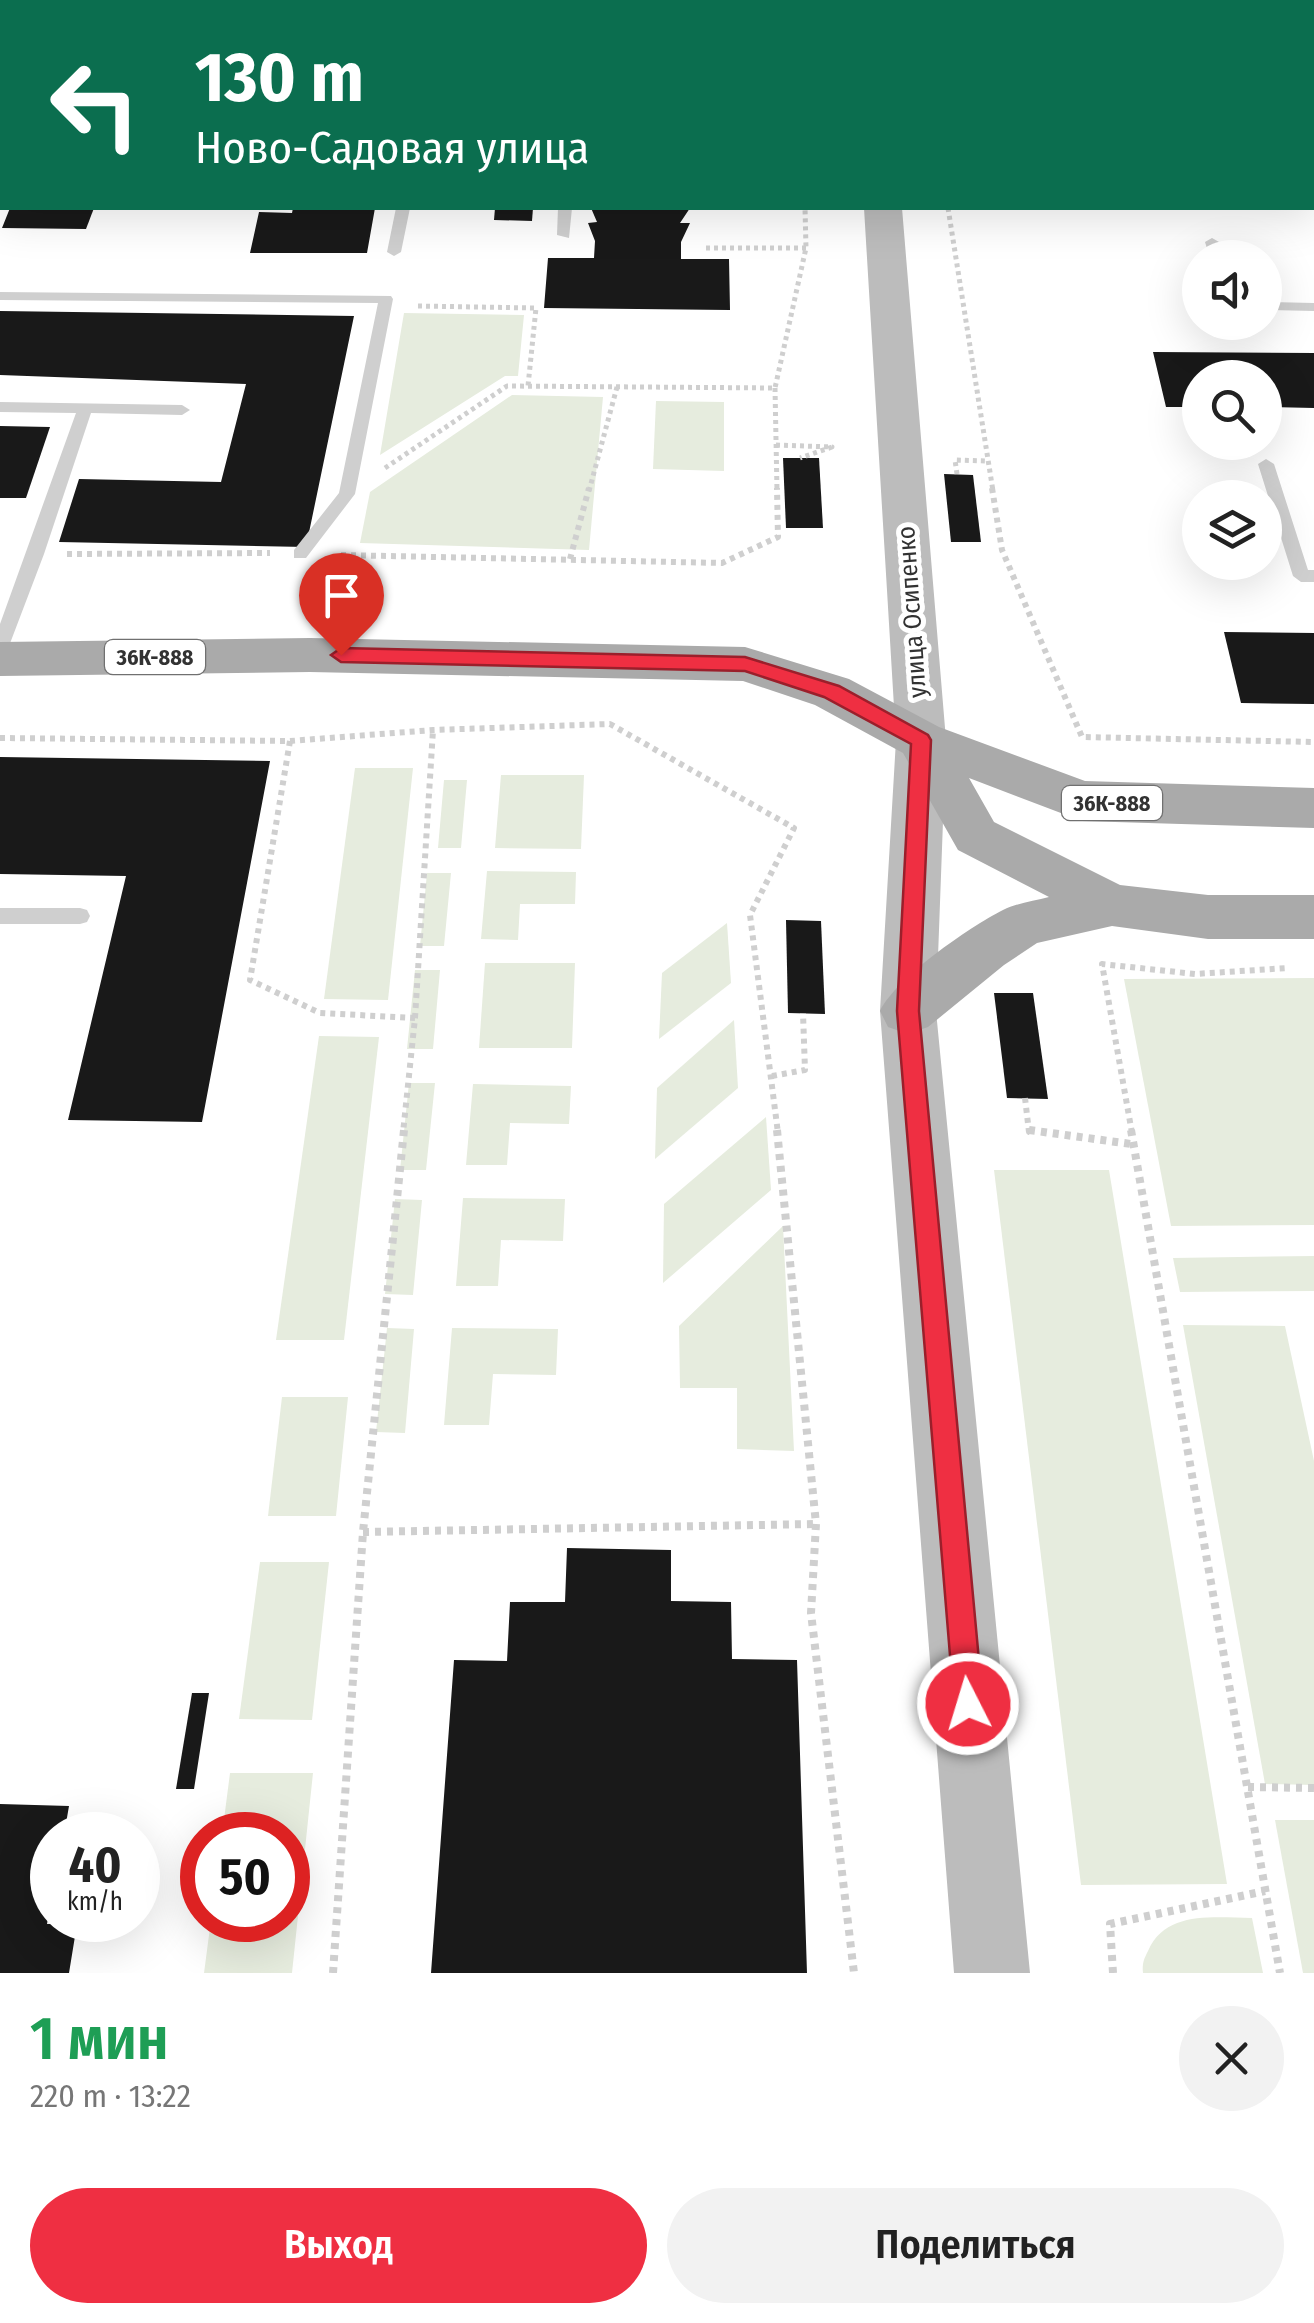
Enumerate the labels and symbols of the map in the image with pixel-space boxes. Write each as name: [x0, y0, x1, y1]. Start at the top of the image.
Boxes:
street label: улица Осипенко: [891, 525, 933, 699]
pin: [299, 553, 384, 656]
road number: 36К-888: [105, 640, 205, 674]
road number: 36К-888: [1062, 786, 1162, 820]
position arrow: [916, 1652, 1020, 1756]
speed limit sign: 50: [180, 1812, 310, 1942]

